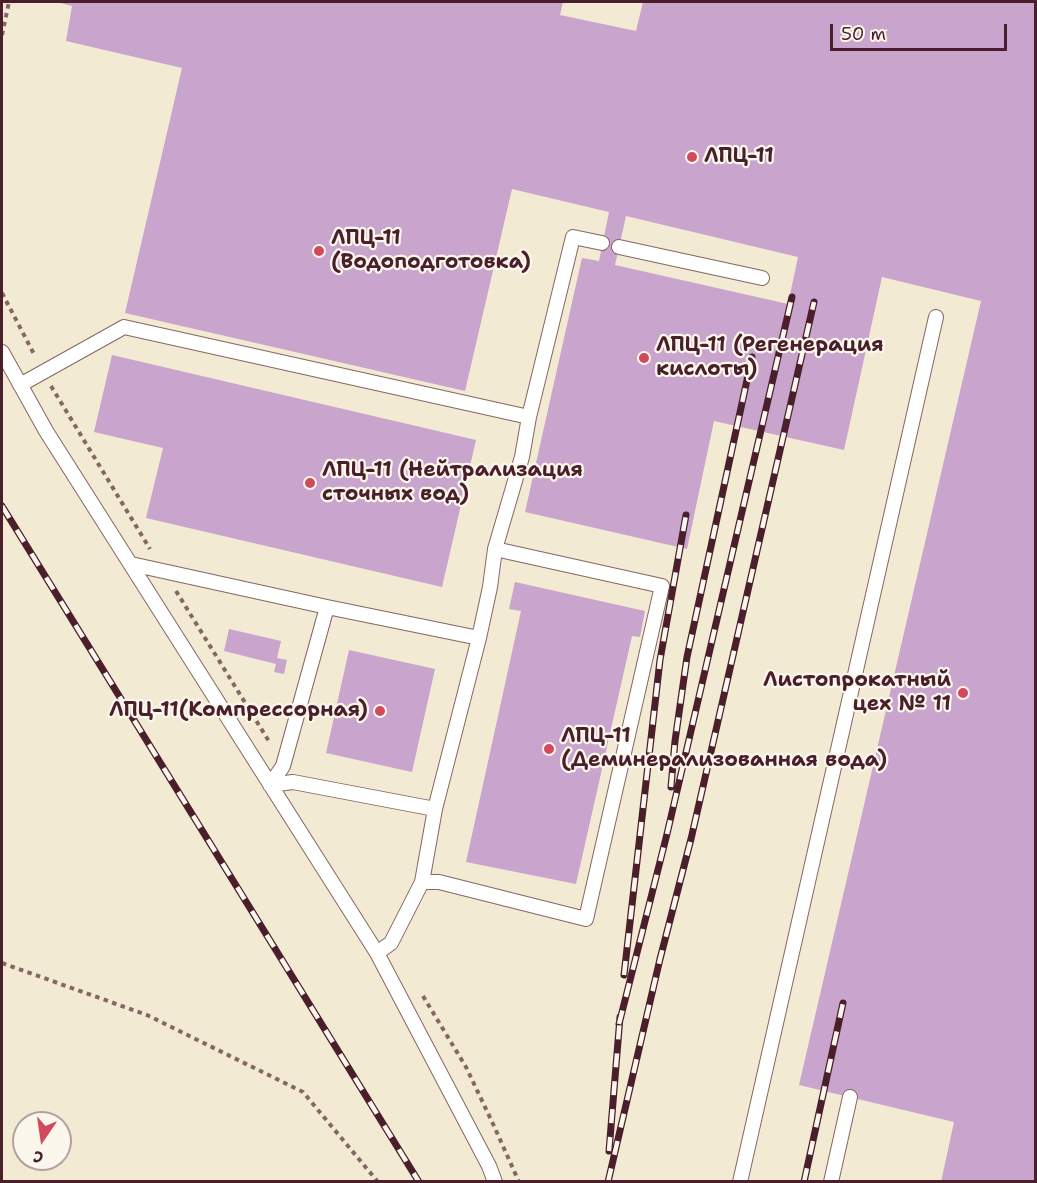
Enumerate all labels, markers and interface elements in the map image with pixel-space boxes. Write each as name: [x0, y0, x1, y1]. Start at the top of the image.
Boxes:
scale bar: [833, 12, 1010, 50]
text: 50 m: [841, 22, 886, 46]
place label: ЛПЦ-11: [704, 144, 774, 170]
marker: ЛПЦ-11: [685, 150, 699, 164]
place label: ЛПЦ-11 (Водоподготовка): [331, 226, 531, 276]
marker: ЛПЦ-11 (Водоподготовка): [312, 244, 326, 258]
place label: ЛПЦ-11 (Регенерация кислоты): [656, 333, 884, 383]
marker: ЛПЦ-11 (Регенерация кислоты): [637, 351, 651, 365]
place label: ЛПЦ-11 (Нейтрализация сточных вод): [322, 458, 583, 508]
marker: ЛПЦ-11 (Нейтрализация сточных вод): [303, 476, 317, 490]
place label: Листопрокатный цех № 11: [763, 668, 951, 718]
marker: Листопрокатный цех № 11: [956, 686, 970, 700]
place label: ЛПЦ-11(Компрессорная): [109, 698, 368, 724]
marker: ЛПЦ-11(Компрессорная): [373, 704, 387, 718]
place label: ЛПЦ-11 (Деминерализованная вода): [561, 724, 887, 774]
marker: ЛПЦ-11 (Деминерализованная вода): [542, 742, 556, 756]
north arrow: [12, 1111, 72, 1171]
text: С: [31, 1146, 45, 1168]

